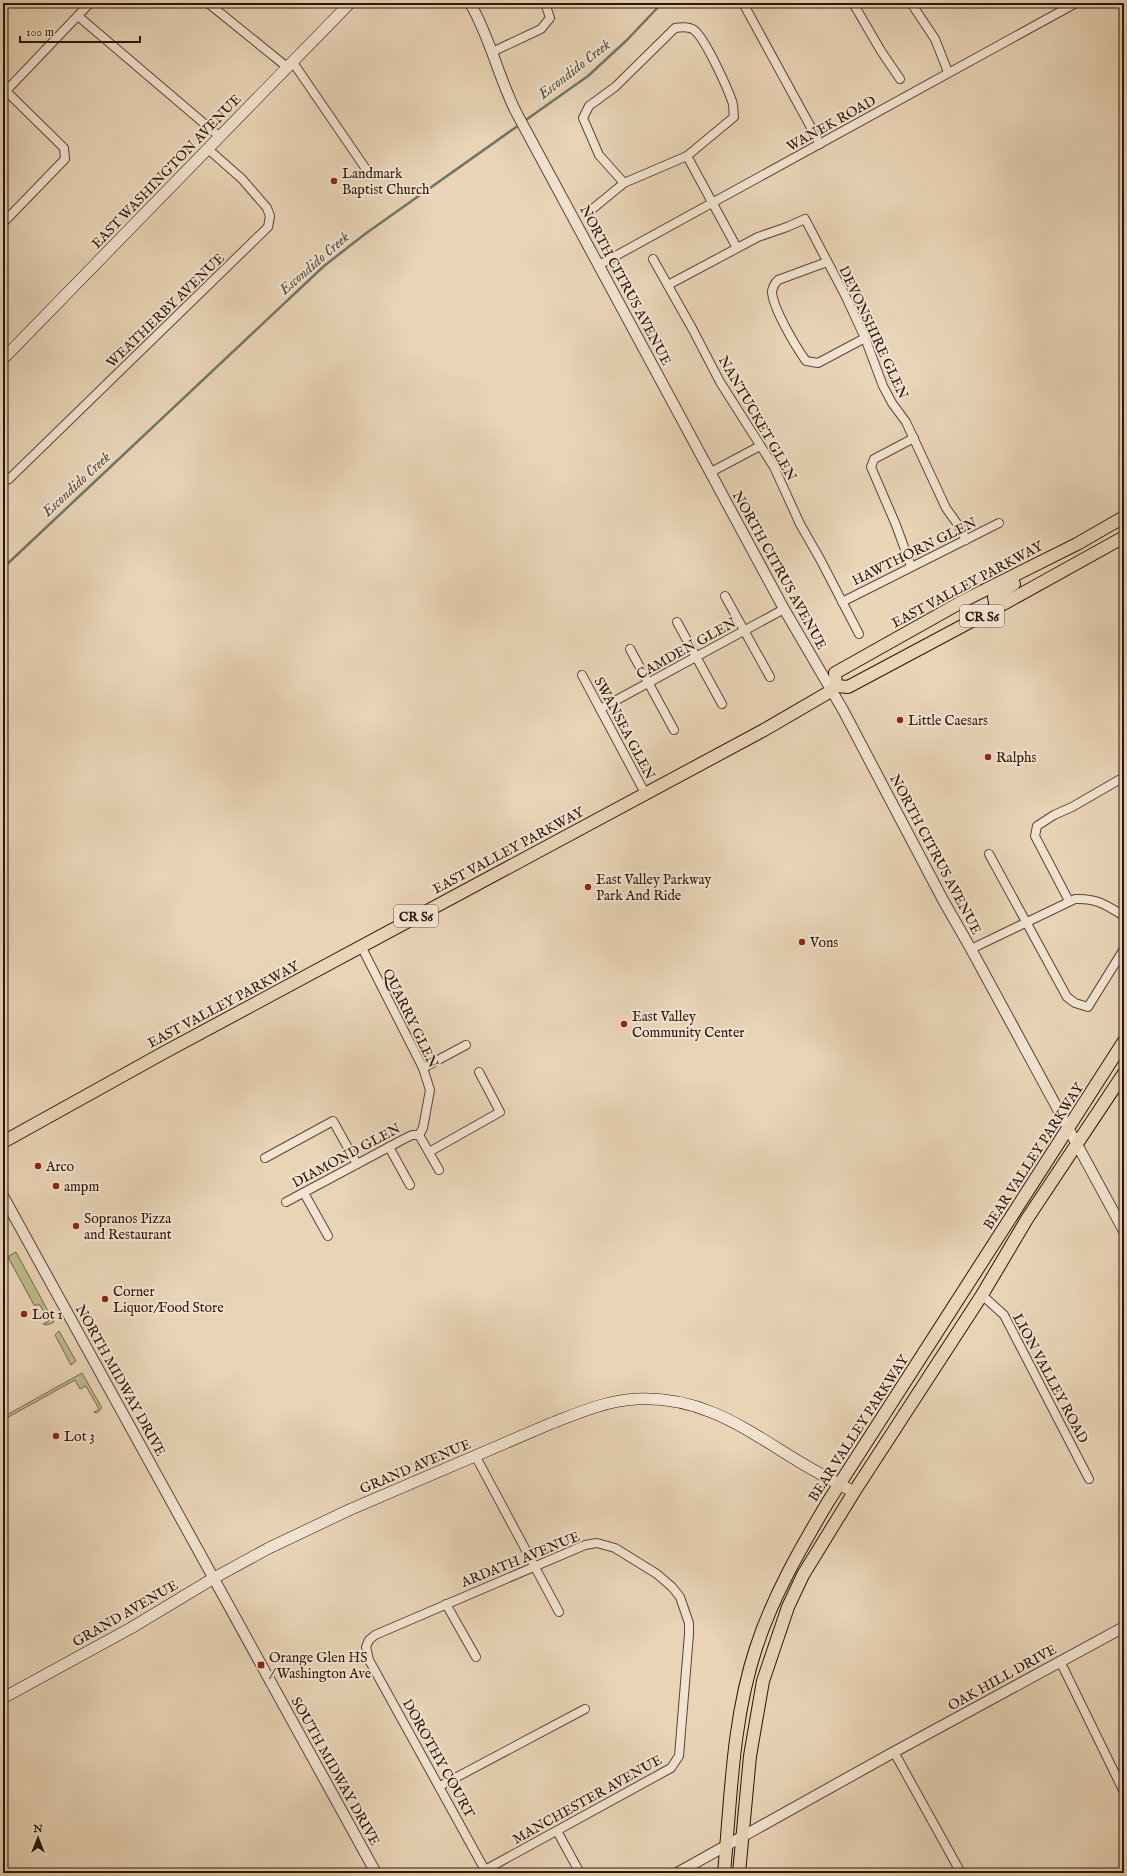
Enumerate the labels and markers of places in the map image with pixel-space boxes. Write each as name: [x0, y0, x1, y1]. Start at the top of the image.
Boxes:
place label: Landmark Baptist Church: [342, 165, 430, 199]
marker: Landmark Baptist Church: [329, 176, 339, 186]
place label: Little Caesars: [908, 712, 988, 730]
marker: Little Caesars: [895, 715, 905, 725]
place label: Ralphs: [996, 749, 1036, 767]
marker: Ralphs: [983, 752, 993, 762]
place label: East Valley Parkway Park And Ride: [596, 871, 711, 905]
marker: East Valley Parkway Park And Ride: [583, 882, 593, 892]
place label: Vons: [809, 934, 838, 952]
marker: Vons: [797, 937, 807, 947]
place label: East Valley Community Center: [632, 1008, 744, 1042]
marker: East Valley Community Center: [619, 1019, 629, 1029]
place label: Arco: [45, 1158, 75, 1176]
marker: Arco: [33, 1161, 43, 1171]
place label: ampm: [64, 1178, 99, 1196]
marker: ampm: [51, 1181, 61, 1191]
place label: Sopranos Pizza and Restaurant: [84, 1210, 172, 1244]
marker: Sopranos Pizza and Restaurant: [71, 1221, 81, 1231]
place label: Corner Liquor/Food Store: [113, 1283, 224, 1317]
marker: Corner Liquor/Food Store: [100, 1294, 110, 1304]
place label: Lot 1: [32, 1306, 63, 1324]
marker: Lot 1: [19, 1309, 29, 1319]
place label: Lot 3: [64, 1428, 95, 1446]
marker: Lot 3: [51, 1431, 61, 1441]
place label: Orange Glen HS / Washington Ave: [269, 1649, 372, 1683]
marker: Orange Glen HS / Washington Ave: [256, 1660, 266, 1670]

